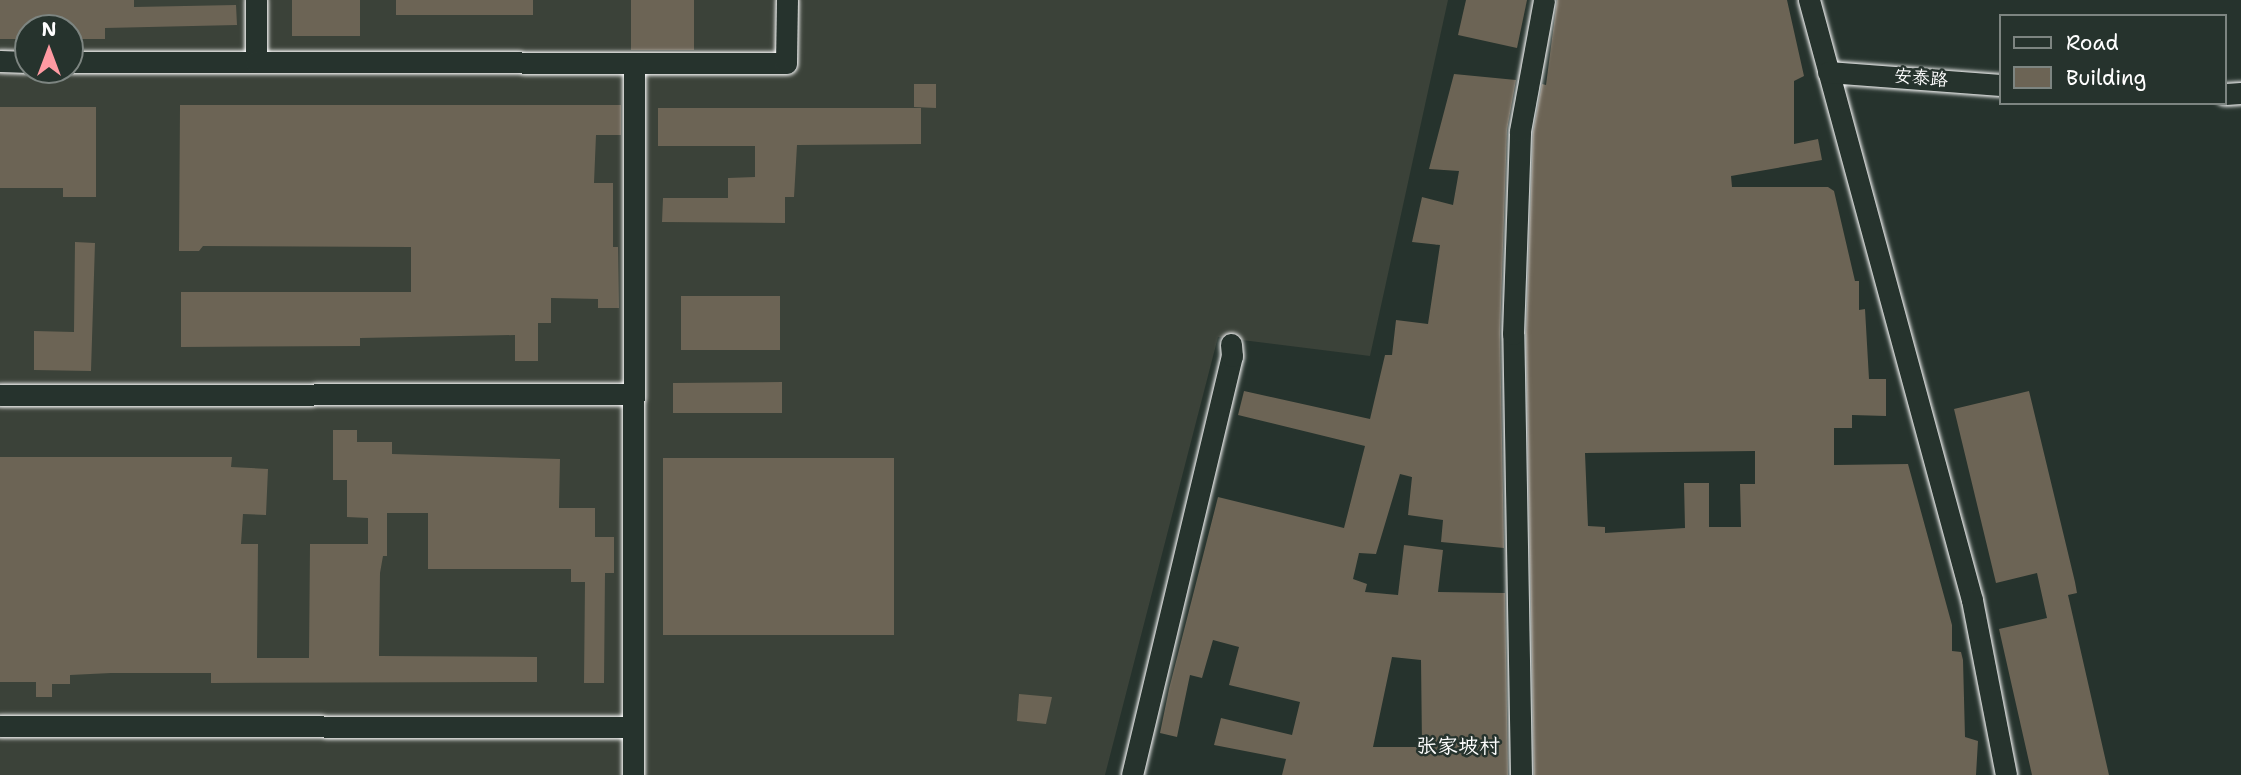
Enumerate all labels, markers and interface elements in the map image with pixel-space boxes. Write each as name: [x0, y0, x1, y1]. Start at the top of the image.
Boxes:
north arrow: [14, 14, 84, 84]
legend: [2000, 14, 2227, 105]
text: N: [41, 17, 57, 42]
text: Road: [2066, 29, 2119, 57]
text: Building: [2066, 64, 2146, 92]
street label: 安泰路: [1893, 65, 1949, 91]
district label: 张家坡村: [1416, 733, 1500, 759]

